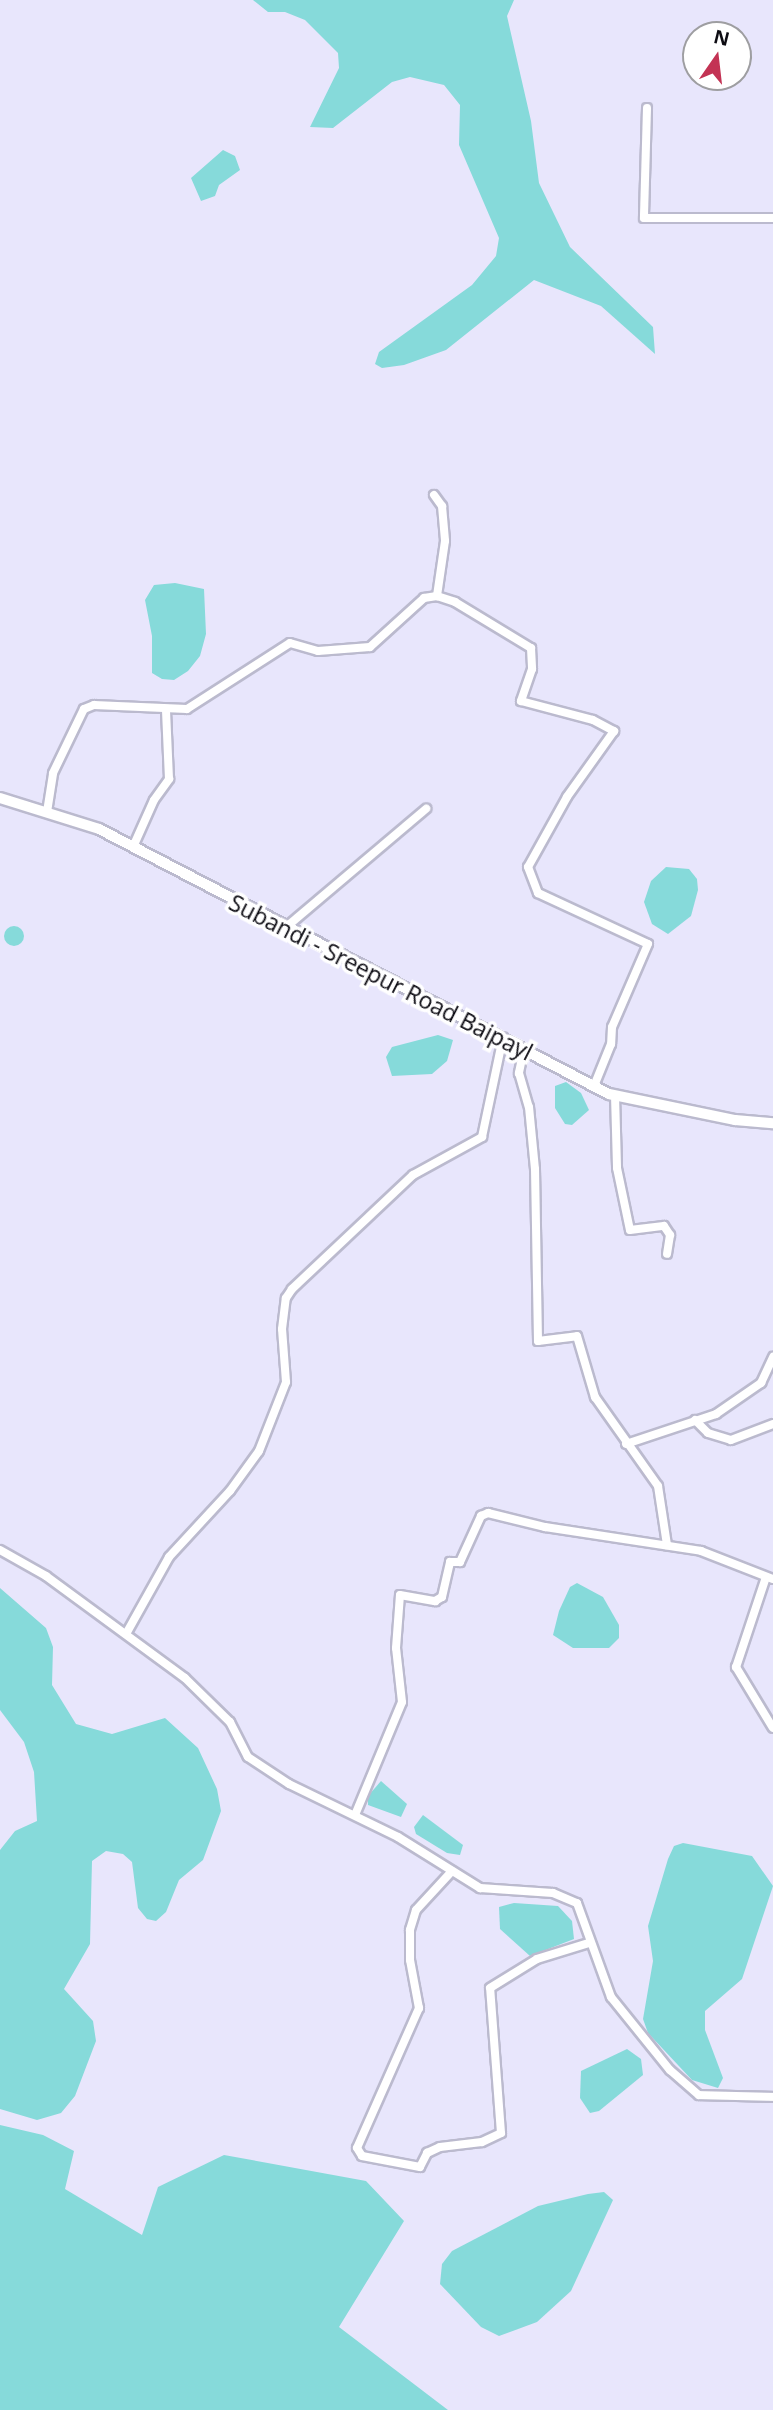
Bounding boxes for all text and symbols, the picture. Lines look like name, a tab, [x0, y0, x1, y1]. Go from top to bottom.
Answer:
north arrow	[682, 21, 752, 91]
text: N	[711, 23, 732, 52]
street label: Subandi - Sreepur Road Baipayl	[225, 888, 537, 1066]

